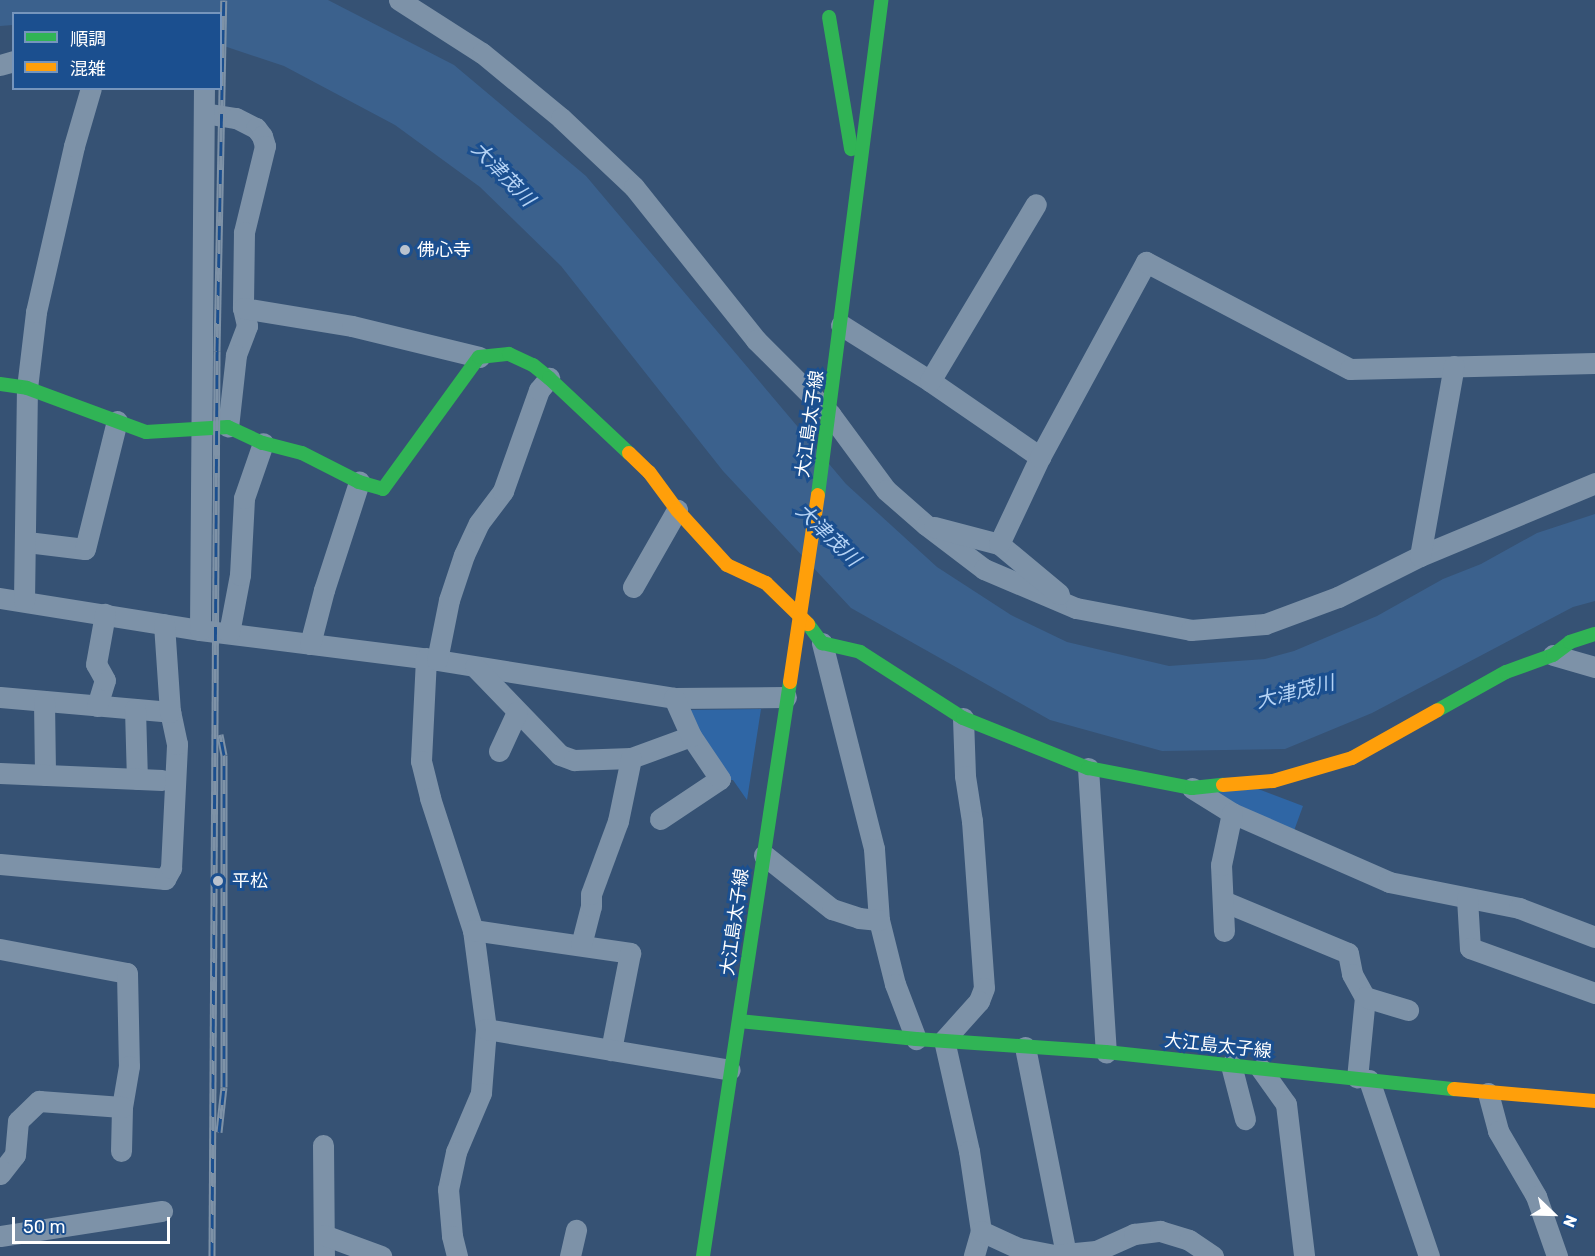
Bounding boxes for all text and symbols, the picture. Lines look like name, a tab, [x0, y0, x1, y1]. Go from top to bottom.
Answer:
legend	[12, 12, 222, 90]
text: 順調	[70, 28, 106, 50]
text: 混雑	[70, 58, 106, 80]
water label: 大津茂川	[467, 137, 539, 211]
place label: 佛心寺	[417, 239, 471, 261]
marker: 佛心寺	[398, 243, 412, 257]
street label: 大江島太子線	[792, 369, 828, 479]
water label: 大津茂川	[791, 499, 865, 571]
water label: 大津茂川	[1253, 671, 1337, 713]
street label: 大江島太子線	[717, 867, 753, 977]
place label: 平松	[232, 870, 268, 892]
marker: 平松	[209, 872, 227, 890]
street label: 大江島太子線	[1163, 1030, 1273, 1062]
north arrow	[1523, 1184, 1583, 1244]
scale bar	[15, 1205, 172, 1243]
text: N	[1559, 1212, 1581, 1230]
text: 50 m	[23, 1216, 66, 1238]

